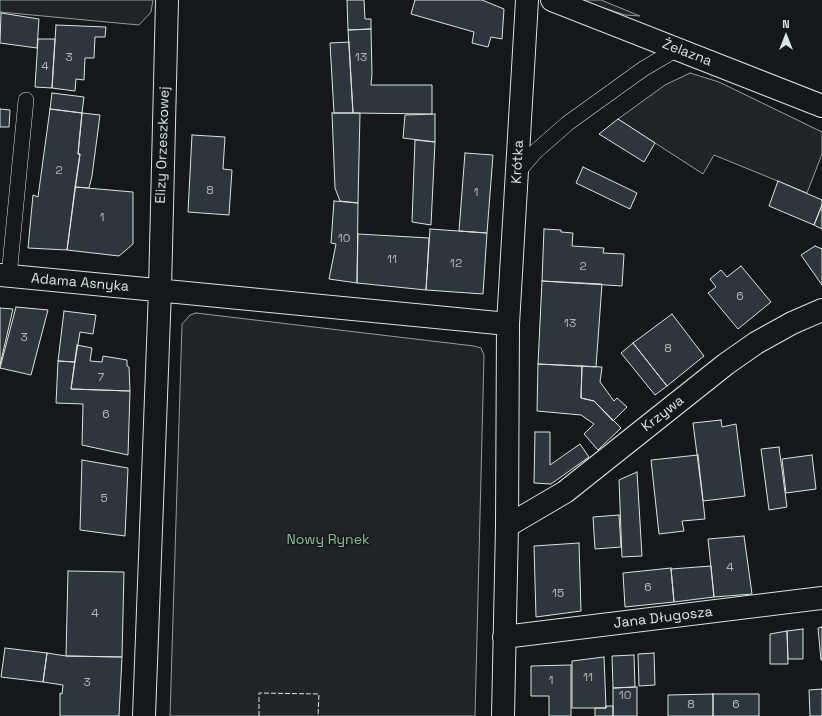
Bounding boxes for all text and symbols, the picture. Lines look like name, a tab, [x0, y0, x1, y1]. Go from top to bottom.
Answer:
north arrow	[766, 16, 806, 56]
text: N	[782, 17, 790, 31]
street label: Żelazna	[660, 36, 714, 70]
house number: 3	[65, 51, 73, 65]
house number: 13	[355, 51, 367, 65]
house number: 4	[41, 60, 49, 74]
street label: Elizy Orzeszkowej	[153, 86, 173, 204]
street label: Krótka	[508, 140, 528, 184]
house number: 2	[55, 164, 63, 178]
house number: 8	[206, 184, 214, 198]
house number: 1	[473, 186, 479, 200]
house number: 1	[99, 211, 105, 225]
house number: 10	[338, 232, 350, 246]
house number: 11	[387, 253, 397, 267]
house number: 12	[450, 257, 462, 271]
house number: 2	[579, 260, 587, 274]
street label: Adama Asnyka	[30, 270, 130, 296]
house number: 6	[736, 290, 744, 304]
house number: 13	[564, 317, 576, 331]
house number: 3	[20, 331, 28, 345]
house number: 8	[664, 342, 672, 356]
house number: 7	[98, 371, 104, 385]
street label: Krzywa	[639, 392, 687, 436]
house number: 6	[102, 408, 110, 422]
house number: 5	[100, 492, 108, 506]
park label: Nowy Rynek	[287, 532, 369, 548]
house number: 4	[726, 561, 734, 575]
house number: 6	[644, 581, 652, 595]
house number: 15	[552, 587, 564, 601]
street label: Jana Długosza	[613, 604, 713, 632]
house number: 4	[91, 607, 99, 621]
house number: 11	[583, 671, 593, 685]
house number: 1	[548, 674, 554, 688]
house number: 3	[83, 676, 91, 690]
house number: 10	[619, 689, 631, 703]
house number: 8	[687, 698, 695, 712]
house number: 6	[732, 698, 740, 712]

